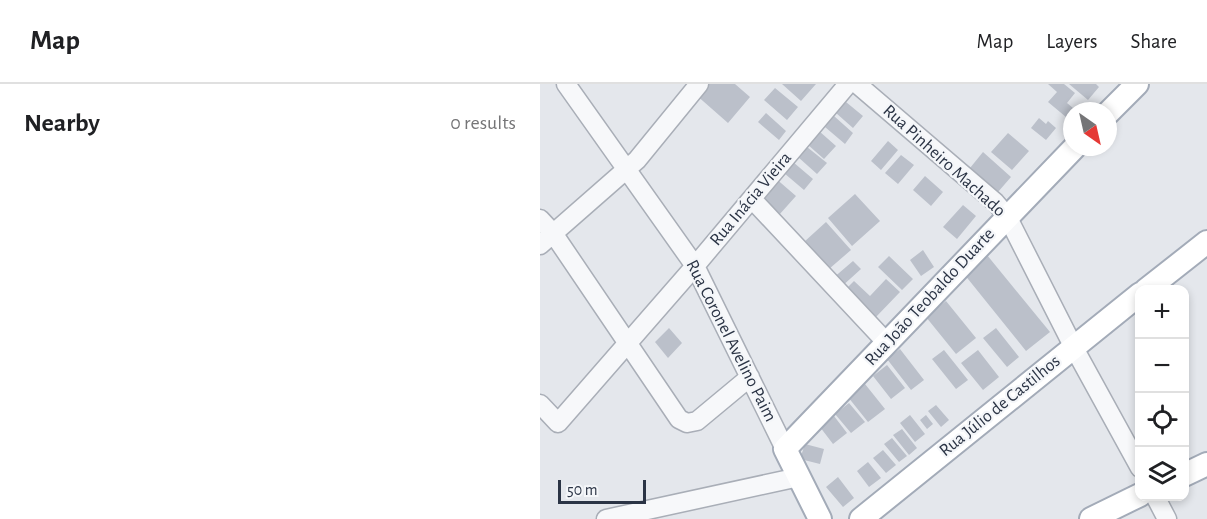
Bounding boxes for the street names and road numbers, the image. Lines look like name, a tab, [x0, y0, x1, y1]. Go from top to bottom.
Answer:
street label: Rua Pinheiro Machado	[879, 102, 1009, 221]
street label: Rua Inácia Vieira	[707, 149, 795, 249]
street label: Rua João Teobaldo Duarte	[862, 225, 998, 369]
street label: Rua Coronel Avelino Paim	[682, 257, 780, 425]
street label: Rua Júlio de Castilhos	[936, 352, 1064, 460]

